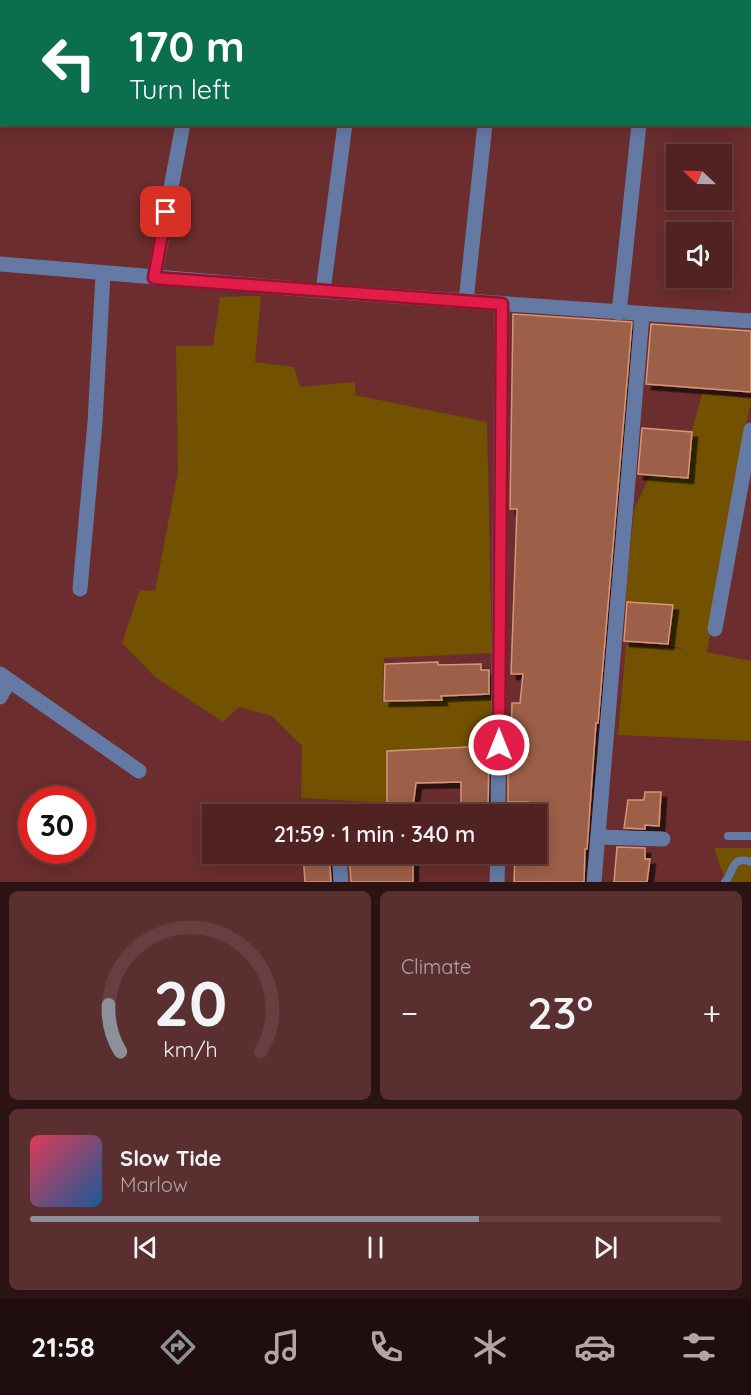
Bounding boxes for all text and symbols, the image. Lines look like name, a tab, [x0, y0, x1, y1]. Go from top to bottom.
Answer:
text: 170 m	[129, 20, 245, 73]
icon: left	[30, 24, 108, 102]
text: Turn left	[129, 72, 231, 106]
north arrow	[666, 144, 732, 210]
map controls	[666, 144, 732, 288]
pin	[140, 186, 191, 237]
icon: arrive	[149, 195, 182, 228]
button: sound	[666, 222, 732, 288]
position arrow	[467, 713, 531, 777]
speed limit sign: 30	[18, 786, 96, 864]
text: 21:59 · 1 min · 340 m	[274, 820, 475, 848]
text: Climate	[401, 954, 471, 979]
text: 20	[153, 964, 227, 1042]
text: 23°	[527, 984, 593, 1040]
text: −	[401, 992, 418, 1033]
text: +	[702, 992, 721, 1033]
text: km/h	[163, 1037, 217, 1063]
text: Slow Tide	[120, 1144, 221, 1172]
text: Marlow	[120, 1172, 188, 1197]
icon: previous	[129, 1231, 162, 1264]
icon: pause	[359, 1231, 392, 1264]
icon: next	[589, 1231, 622, 1264]
icon: directions	[157, 1326, 199, 1368]
icon: music	[261, 1326, 303, 1368]
icon: phone	[365, 1326, 407, 1368]
icon: climate	[469, 1326, 511, 1368]
icon: car	[574, 1326, 616, 1368]
icon: filters	[678, 1326, 720, 1368]
text: 21:58	[31, 1330, 95, 1364]

